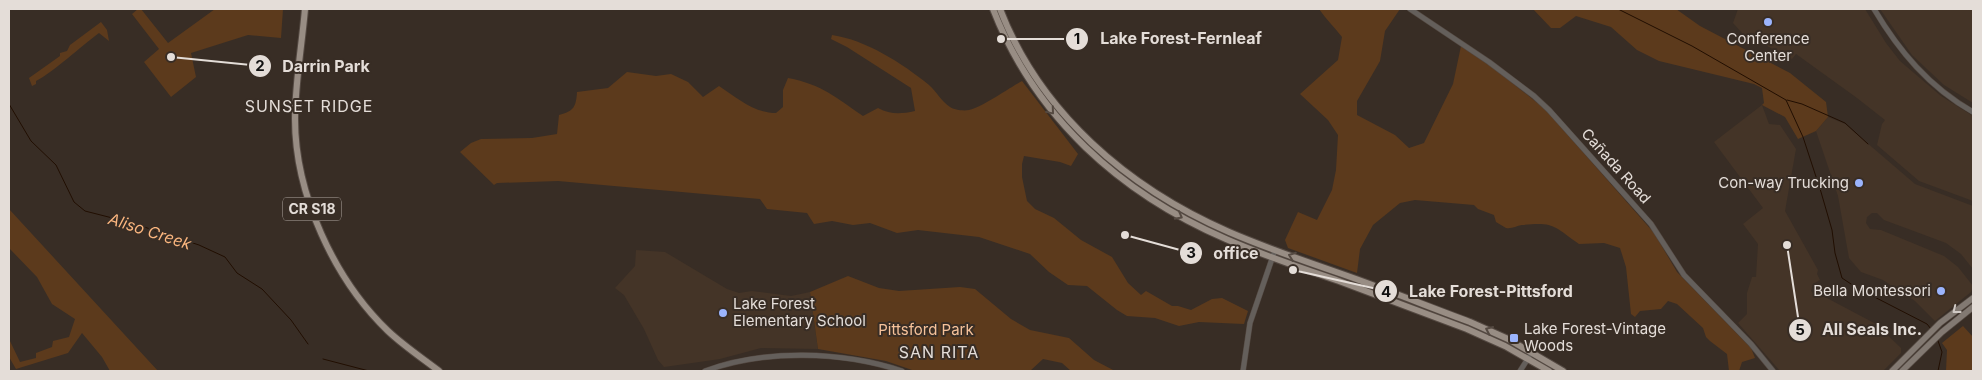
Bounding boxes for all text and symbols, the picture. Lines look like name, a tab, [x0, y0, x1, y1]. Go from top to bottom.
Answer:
marker: Conference Center	[1762, 16, 1774, 28]
callout: Lake Forest-Fernleaf	[1065, 23, 1271, 54]
text: Lake Forest-Fernleaf	[1100, 28, 1263, 48]
text: 1	[1074, 29, 1080, 48]
place label: Conference Center	[1727, 29, 1810, 65]
callout: Darrin Park	[247, 51, 380, 82]
text: 2	[255, 56, 265, 75]
text: Darrin Park	[282, 56, 371, 76]
district label: SUNSET RIDGE	[245, 96, 373, 116]
one-way arrow	[1046, 106, 1055, 115]
street label: Cañada Road	[1578, 124, 1655, 207]
place label: Con-way Trucking	[1718, 173, 1849, 192]
marker: Con-way Trucking	[1853, 177, 1865, 189]
road number: CR S18	[283, 198, 341, 220]
water label: Aliso Creek	[105, 208, 194, 254]
one-way arrow	[1174, 210, 1183, 220]
callout: office	[1179, 237, 1269, 268]
text: 3	[1186, 243, 1196, 262]
text: office	[1213, 243, 1259, 263]
one-way arrow	[1289, 252, 1297, 262]
callout: Lake Forest-Pittsford	[1374, 276, 1582, 307]
text: Lake Forest-Pittsford	[1409, 281, 1573, 301]
place label: Bella Montessori	[1813, 281, 1931, 300]
text: 4	[1381, 282, 1391, 301]
marker: Bella Montessori	[1935, 285, 1947, 297]
place label: Lake Forest Elementary School	[733, 294, 866, 330]
one-way arrow	[1952, 304, 1962, 313]
marker: Lake Forest Elementary School	[717, 307, 729, 319]
callout: All Seals Inc.	[1787, 314, 1932, 345]
place label: Lake Forest-Vintage Woods	[1524, 319, 1666, 355]
text: All Seals Inc.	[1822, 319, 1922, 339]
park label: Pittsford Park	[878, 320, 974, 339]
text: 5	[1795, 320, 1805, 339]
one-way arrow	[1485, 326, 1494, 337]
marker: Lake Forest-Vintage Woods	[1508, 332, 1520, 344]
district label: SAN RITA	[899, 342, 979, 362]

